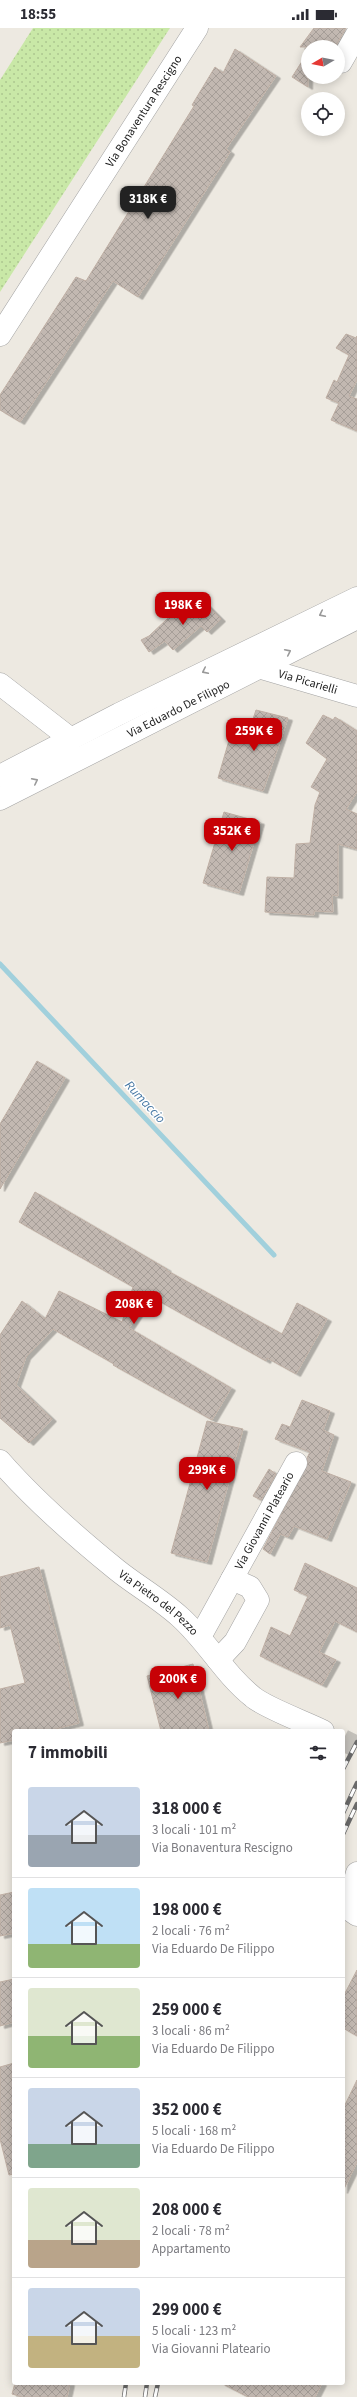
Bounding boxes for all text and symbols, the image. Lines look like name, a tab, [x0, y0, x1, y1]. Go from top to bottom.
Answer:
text: 18:55	[20, 4, 56, 25]
north arrow	[301, 40, 345, 84]
map controls	[301, 40, 345, 136]
street label: Via Bonaventura Rescigno	[101, 52, 186, 170]
button: locate	[301, 92, 345, 136]
pin: 318K €	[115, 186, 181, 220]
text: 318K €	[129, 190, 167, 208]
pin: 198K €	[150, 592, 216, 626]
text: 198K €	[164, 596, 202, 614]
one-way arrow	[319, 610, 326, 617]
one-way arrow	[284, 649, 291, 657]
street label: Via Picarielli	[276, 665, 340, 698]
one-way arrow	[202, 667, 209, 674]
street label: Via Eduardo De Filippo	[124, 675, 233, 742]
pin: 259K €	[221, 718, 287, 752]
text: 259K €	[235, 722, 273, 740]
one-way arrow	[30, 778, 38, 785]
pin: 352K €	[199, 818, 265, 852]
text: 352K €	[213, 822, 251, 840]
water label: Rumaccio	[121, 1077, 170, 1127]
pin: 208K €	[101, 1291, 167, 1325]
text: 208K €	[115, 1295, 153, 1313]
pin: 299K €	[174, 1457, 240, 1491]
text: 299K €	[188, 1461, 226, 1479]
street label: Via Giovanni Plateario	[230, 1468, 298, 1573]
street label: Via Pietro del Pezzo	[115, 1566, 202, 1639]
pin: 200K €	[145, 1666, 211, 1700]
text: 200K €	[159, 1670, 197, 1688]
text: 7 immobili	[28, 1741, 108, 1765]
icon: filters	[307, 1742, 329, 1764]
text: 318 000 €	[152, 1797, 222, 1821]
icon: home	[60, 1803, 108, 1851]
text: 3 locali · 101 m²	[152, 1821, 236, 1839]
text: Via Bonaventura Rescigno	[152, 1839, 293, 1857]
text: 198 000 €	[152, 1898, 222, 1922]
icon: home	[60, 1904, 108, 1952]
text: 2 locali · 76 m²	[152, 1922, 230, 1940]
text: Via Eduardo De Filippo	[152, 1940, 275, 1958]
text: 259 000 €	[152, 1998, 222, 2022]
icon: home	[60, 2004, 108, 2052]
text: 3 locali · 86 m²	[152, 2022, 230, 2040]
text: Via Eduardo De Filippo	[152, 2040, 275, 2058]
text: 352 000 €	[152, 2098, 222, 2122]
icon: home	[60, 2104, 108, 2152]
text: 5 locali · 168 m²	[152, 2122, 236, 2140]
text: Via Eduardo De Filippo	[152, 2140, 275, 2158]
text: 208 000 €	[152, 2198, 222, 2222]
icon: home	[60, 2204, 108, 2252]
text: 2 locali · 78 m²	[152, 2222, 230, 2240]
text: Appartamento	[152, 2240, 231, 2258]
text: 299 000 €	[152, 2298, 222, 2322]
icon: home	[60, 2304, 108, 2352]
text: 5 locali · 123 m²	[152, 2322, 236, 2340]
text: Via Giovanni Plateario	[152, 2340, 270, 2358]

